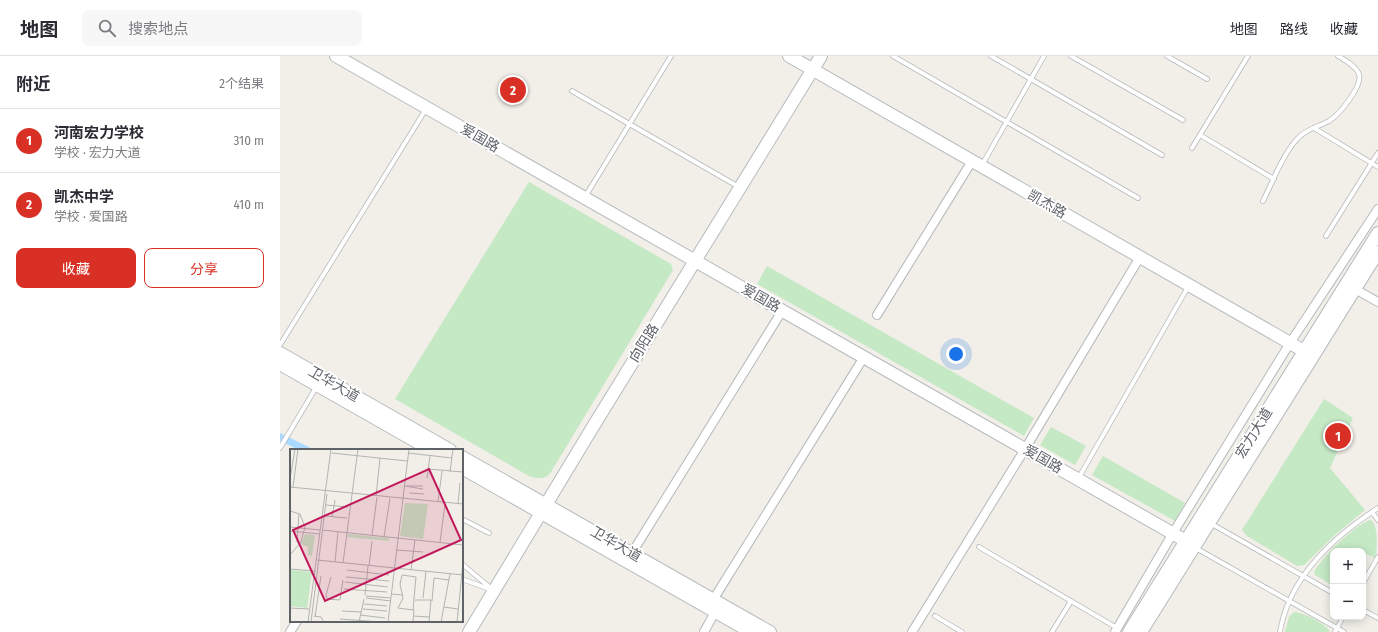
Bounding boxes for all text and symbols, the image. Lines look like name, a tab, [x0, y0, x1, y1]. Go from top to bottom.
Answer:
search box	[82, 10, 362, 46]
icon: search	[96, 17, 118, 39]
text: 地图	[20, 18, 58, 41]
text: 搜索地点	[128, 20, 188, 38]
text: 地图	[1230, 21, 1258, 38]
text: 路线	[1280, 21, 1308, 38]
text: 收藏	[1330, 21, 1358, 38]
text: 附近	[16, 74, 50, 95]
pin: 2	[500, 75, 526, 105]
text: 2个结果	[219, 76, 264, 91]
street label: 爱国路	[458, 120, 502, 156]
text: 河南宏力学校	[54, 124, 144, 142]
text: 1	[26, 133, 32, 148]
text: 310 m	[234, 133, 264, 148]
text: 学校 · 宏力大道	[54, 145, 141, 160]
street label: 凯杰路	[1025, 186, 1069, 222]
text: 凯杰中学	[54, 188, 114, 206]
text: 2	[26, 197, 32, 212]
text: 410 m	[234, 197, 264, 212]
text: 学校 · 爱国路	[54, 209, 128, 224]
button: 收藏	[16, 248, 136, 288]
button: 分享	[144, 248, 264, 288]
street label: 爱国路	[739, 280, 783, 316]
street label: 向阳路	[626, 321, 662, 365]
your location	[946, 344, 966, 364]
street label: 卫华大道	[306, 363, 362, 405]
street label: 宏力大道	[1232, 405, 1276, 461]
pin: 1	[1325, 421, 1351, 451]
street label: 爱国路	[1021, 441, 1065, 477]
inset map	[290, 449, 463, 622]
street label: 卫华大道	[588, 523, 644, 565]
map controls	[1330, 548, 1366, 620]
button: +	[1330, 548, 1366, 584]
button: −	[1330, 584, 1366, 620]

